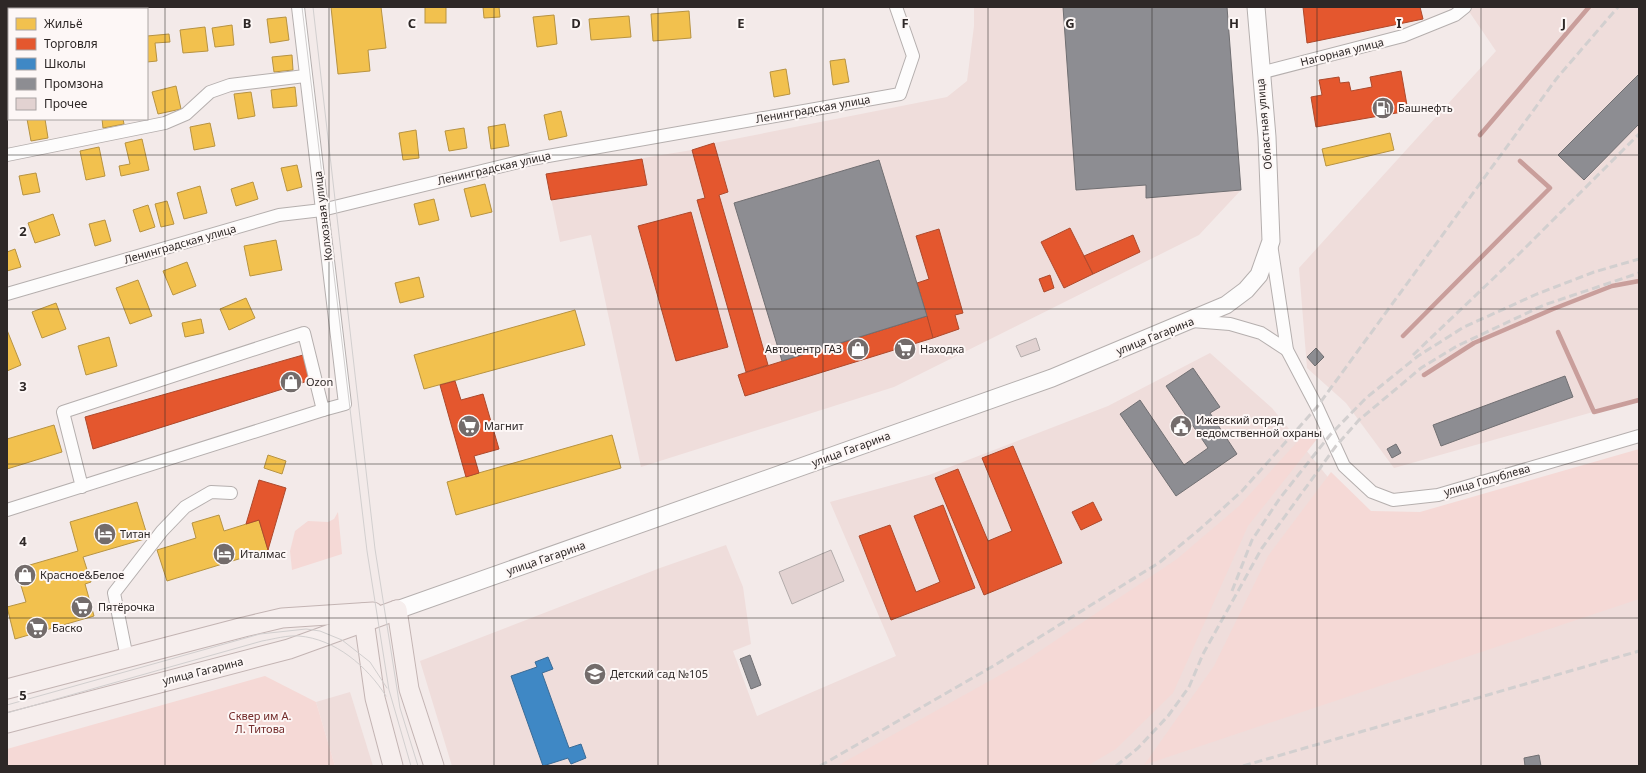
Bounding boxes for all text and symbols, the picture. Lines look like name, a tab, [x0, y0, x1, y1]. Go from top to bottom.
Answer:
legend	[8, 8, 148, 120]
text: B	[243, 14, 251, 32]
text: C	[408, 14, 416, 32]
text: D	[571, 14, 581, 32]
text: E	[737, 14, 745, 32]
text: F	[901, 14, 909, 32]
text: G	[1065, 14, 1075, 32]
text: H	[1229, 14, 1239, 32]
text: I	[1396, 14, 1402, 32]
text: J	[1561, 14, 1566, 32]
text: Жильё	[44, 15, 83, 32]
street label: Нагорная улица	[1299, 34, 1385, 69]
text: Торговля	[44, 35, 98, 52]
text: Школы	[44, 55, 86, 72]
text: Промзона	[44, 75, 103, 92]
street label: Областная улица	[1252, 78, 1275, 170]
street label: Ленинградская улица	[755, 91, 871, 126]
text: Прочее	[44, 95, 88, 112]
fuel station icon: Башнефть	[1370, 95, 1396, 121]
place label: Башнефть	[1398, 100, 1453, 115]
street label: Ленинградская улица	[436, 147, 552, 188]
street label: Колхозная улица	[310, 170, 335, 262]
street label: Ленинградская улица	[122, 220, 238, 267]
text: 2	[19, 222, 27, 240]
street label: улица Гагарина	[1114, 313, 1196, 358]
shop icon: Автоцентр ГАЗ	[845, 336, 871, 362]
supermarket icon: Находка	[892, 336, 918, 362]
place label: Автоцентр ГАЗ	[765, 341, 842, 356]
place label: Находка	[920, 341, 964, 356]
shop icon: Ozon	[278, 369, 304, 395]
place label: Ozon	[306, 374, 333, 389]
text: 3	[19, 377, 27, 395]
place label: Ижевский отряд ведомственной охраны	[1196, 412, 1322, 440]
supermarket icon: Магнит	[456, 413, 482, 439]
public building icon: Ижевский отряд ведомственной охраны	[1168, 413, 1194, 439]
place label: Магнит	[484, 418, 524, 433]
street label: улица Гагарина	[809, 427, 892, 470]
street label: улица Голублева	[1442, 460, 1532, 499]
hotel icon: Титан	[92, 521, 118, 547]
place label: Титан	[120, 526, 151, 541]
text: 4	[19, 532, 27, 550]
street label: улица Гагарина	[504, 537, 587, 578]
hotel icon: Италмас	[211, 541, 237, 567]
place label: Италмас	[240, 546, 286, 561]
shop icon: Красное&Белое	[12, 562, 38, 588]
place label: Красное&Белое	[40, 567, 124, 582]
supermarket icon: Пятёрочка	[69, 594, 95, 620]
place label: Пятёрочка	[98, 599, 155, 614]
supermarket icon: Баско	[24, 615, 50, 641]
place label: Баско	[52, 620, 82, 635]
street label: улица Гагарина	[161, 653, 245, 688]
school or university icon: Детский сад №105	[582, 661, 608, 687]
place label: Детский сад №105	[610, 666, 708, 681]
text: 5	[19, 686, 27, 704]
park label: Сквер им А. Л. Титова	[229, 708, 291, 736]

